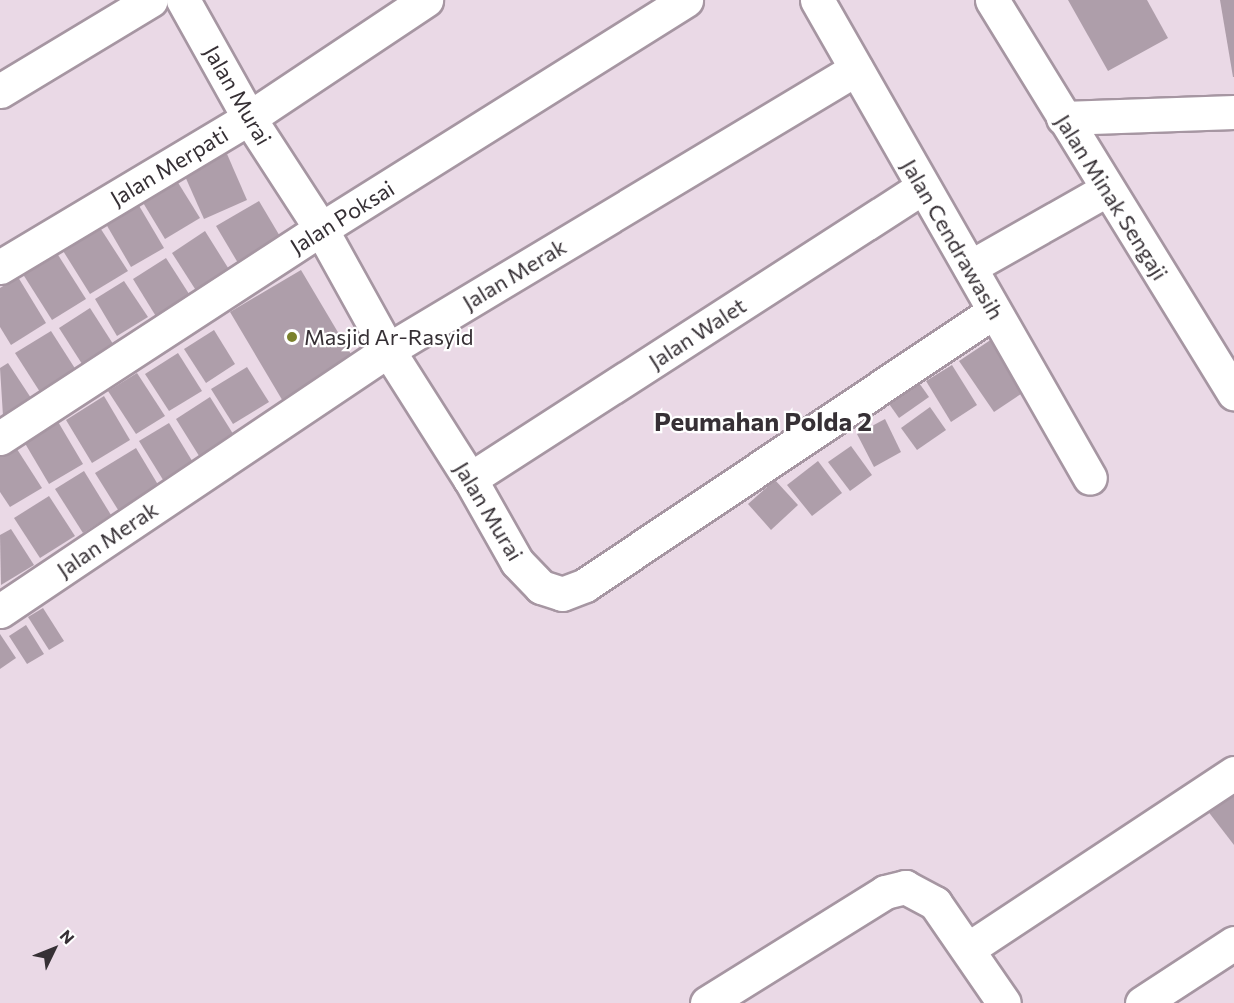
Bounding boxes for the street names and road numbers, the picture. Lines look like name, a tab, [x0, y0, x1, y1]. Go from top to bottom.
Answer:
street label: Jalan Murai	[199, 40, 277, 150]
street label: Jalan Minak Sengaji	[1050, 109, 1174, 285]
street label: Jalan Merpati	[105, 121, 233, 211]
street label: Jalan Cendrawasih	[896, 154, 1010, 324]
street label: Jalan Poksai	[285, 175, 399, 259]
street label: Jalan Merak	[457, 233, 571, 315]
street label: Jalan Walet	[643, 292, 751, 374]
street label: Jalan Murai	[449, 457, 529, 565]
street label: Jalan Merak	[51, 496, 163, 582]

